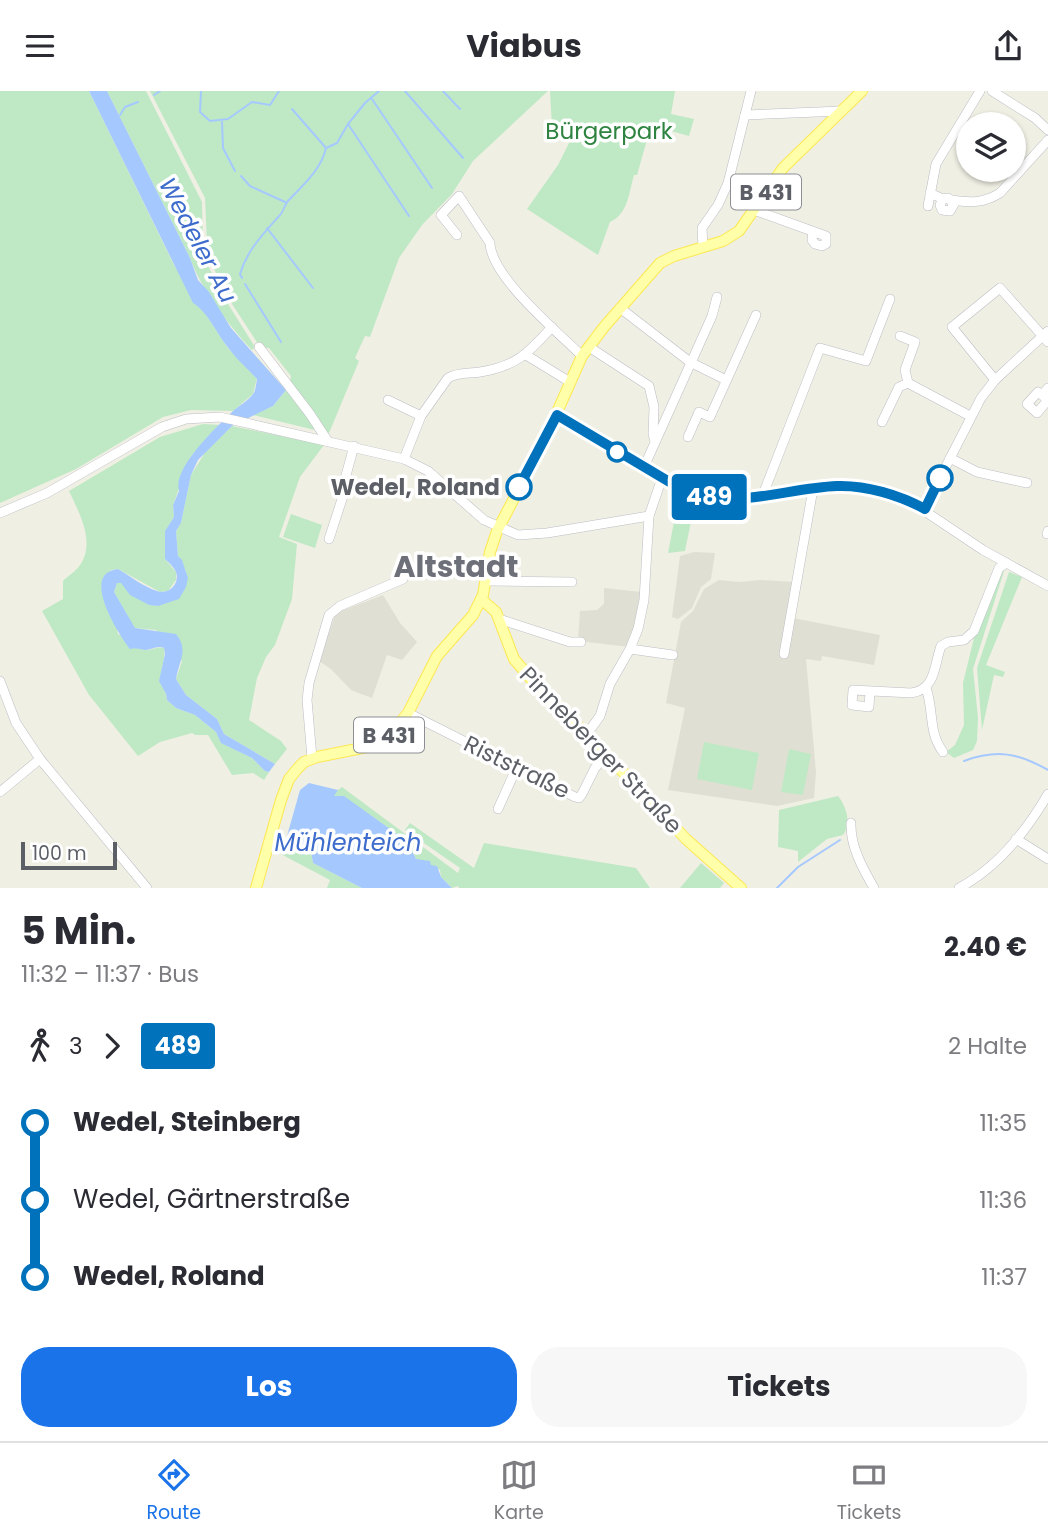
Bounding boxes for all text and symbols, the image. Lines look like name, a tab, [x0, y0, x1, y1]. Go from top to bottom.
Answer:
text: Viabus	[466, 23, 582, 68]
icon: menu	[21, 27, 59, 65]
icon: share	[989, 27, 1027, 65]
map controls	[956, 112, 1026, 182]
button: layers	[956, 112, 1026, 182]
park label: Bürgerpark	[545, 115, 673, 147]
water label: Wedeler Au	[151, 171, 245, 309]
road number: B 431	[731, 175, 801, 210]
unlabelled marker	[607, 442, 627, 462]
unlabelled marker	[927, 465, 953, 491]
place label: Wedel, Roland	[330, 471, 500, 503]
marker: Wedel, Roland	[506, 474, 532, 500]
line badge: 489	[669, 474, 749, 520]
text: 489	[686, 480, 732, 513]
district label: Altstadt	[394, 545, 518, 588]
street label: Pinneberger Straße	[513, 659, 689, 841]
road number: B 431	[354, 717, 424, 753]
street label: Riststraße	[459, 728, 575, 806]
water label: Mühlenteich	[275, 826, 421, 859]
scale bar	[21, 839, 117, 871]
text: 100 m	[32, 840, 87, 867]
text: 5 Min.	[21, 904, 136, 957]
text: 2.40 €	[944, 929, 1027, 965]
text: 11:32 – 11:37 · Bus	[21, 958, 199, 990]
icon: walk	[21, 1027, 59, 1065]
icon: forward	[93, 1027, 131, 1065]
text: 489	[155, 1029, 201, 1062]
text: 3	[69, 1030, 83, 1062]
text: 2 Halte	[948, 1030, 1027, 1062]
text: Wedel, Steinberg	[73, 1104, 301, 1140]
text: 11:35	[979, 1107, 1027, 1139]
text: Wedel, Gärtnerstraße	[73, 1181, 350, 1217]
text: 11:36	[979, 1184, 1027, 1216]
text: Wedel, Roland	[73, 1258, 265, 1294]
text: 11:37	[981, 1261, 1027, 1293]
button: Los	[21, 1347, 517, 1427]
button: Tickets	[531, 1347, 1027, 1427]
tab: Route	[146, 1456, 201, 1527]
tab: Karte	[494, 1456, 544, 1527]
tab: Tickets	[837, 1456, 902, 1527]

